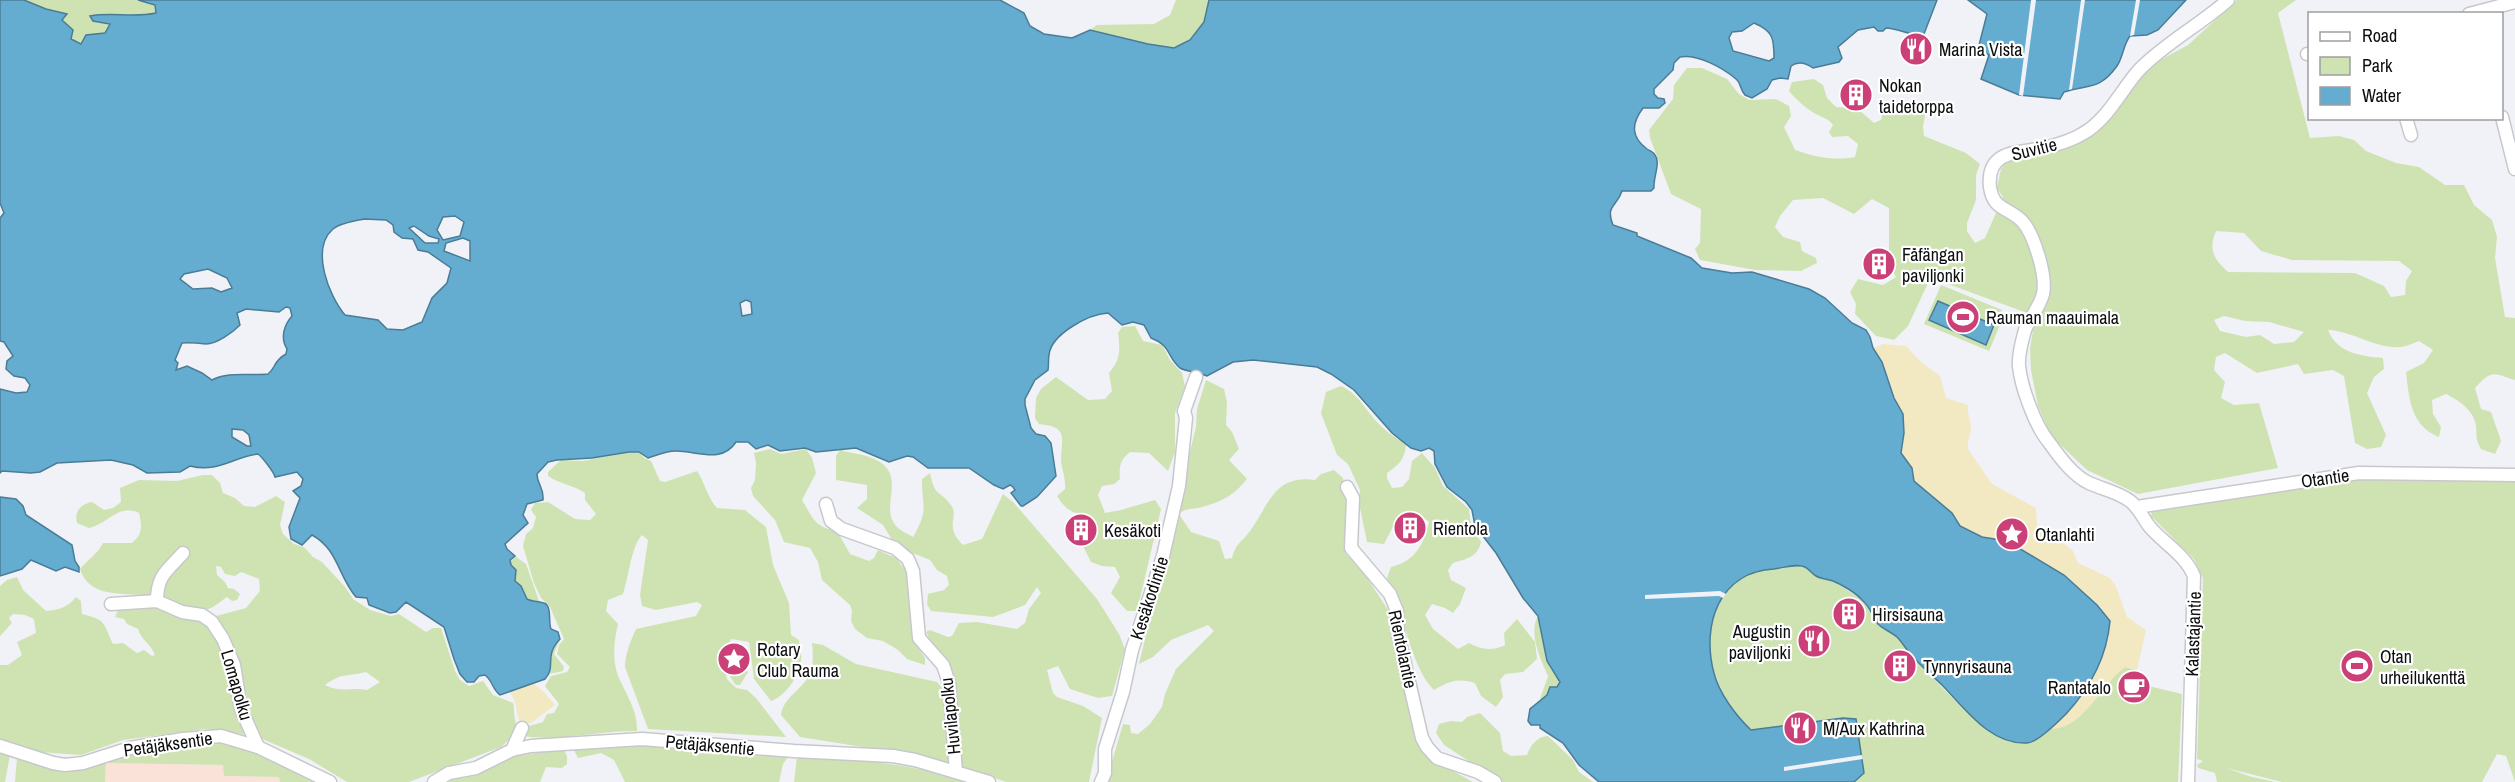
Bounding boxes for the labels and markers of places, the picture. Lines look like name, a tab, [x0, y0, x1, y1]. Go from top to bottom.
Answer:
restaurant icon: Marina Vista	[1898, 31, 1934, 67]
place label: Marina Vista	[1939, 37, 2022, 62]
place label: Nokan taidetorppa	[1879, 73, 1954, 119]
building icon: Nokan taidetorppa	[1838, 77, 1874, 113]
place label: Fåfängan paviljonki	[1902, 242, 1964, 288]
building icon: Fåfängan paviljonki	[1861, 246, 1897, 282]
sports icon: Rauman maauimala	[1945, 299, 1981, 335]
place label: Rauman maauimala	[1986, 305, 2119, 330]
building icon: Rientola	[1392, 510, 1428, 546]
building icon: Kesäkoti	[1063, 512, 1099, 548]
place label: Rientola	[1433, 516, 1488, 541]
place icon: Otanlahti	[1994, 516, 2030, 552]
place label: Kesäkoti	[1104, 518, 1161, 543]
place label: Otanlahti	[2035, 522, 2095, 547]
building icon: Hirsisauna	[1831, 596, 1867, 632]
place label: Hirsisauna	[1872, 602, 1943, 627]
place label: Augustin paviljonki	[1729, 619, 1791, 665]
restaurant icon: Augustin paviljonki	[1796, 623, 1832, 659]
place label: Rotary Club Rauma	[757, 637, 839, 683]
place icon: Rotary Club Rauma	[716, 641, 752, 677]
place label: Otan urheilukenttä	[2380, 644, 2465, 690]
building icon: Tynnyrisauna	[1882, 648, 1918, 684]
sports icon: Otan urheilukenttä	[2339, 648, 2375, 684]
place label: Tynnyrisauna	[1923, 654, 2012, 679]
cafe icon: Rantatalo	[2116, 669, 2152, 705]
place label: Rantatalo	[2048, 675, 2111, 700]
restaurant icon: M/Aux Kathrina	[1782, 710, 1818, 746]
place label: M/Aux Kathrina	[1823, 716, 1925, 741]

